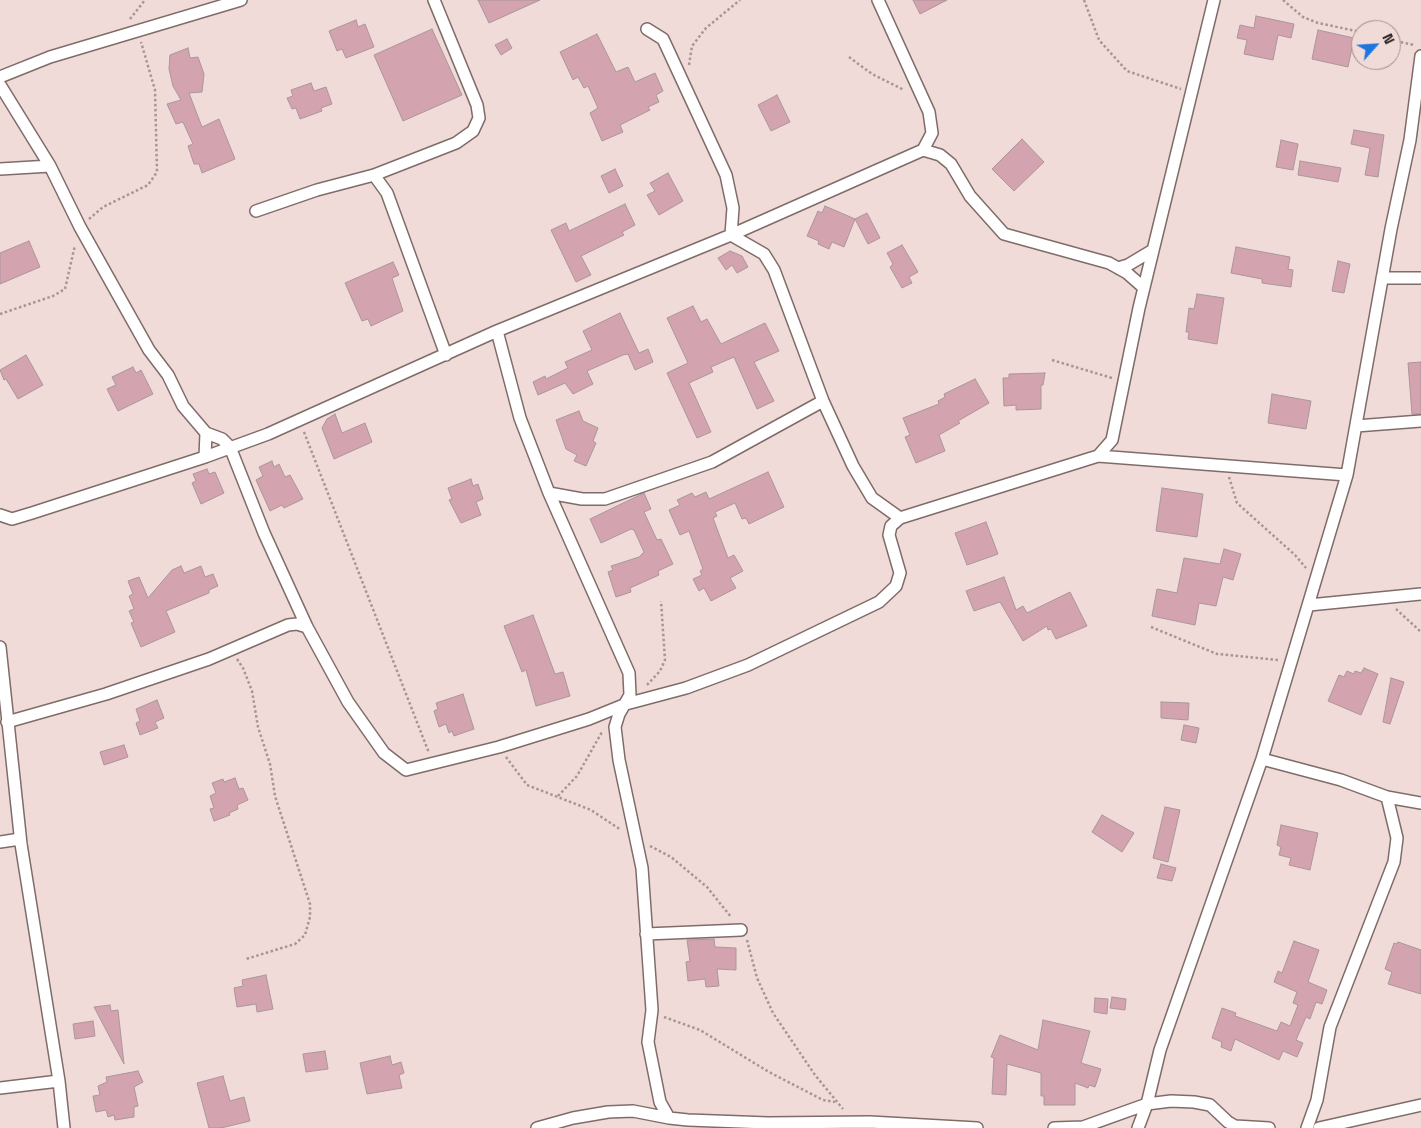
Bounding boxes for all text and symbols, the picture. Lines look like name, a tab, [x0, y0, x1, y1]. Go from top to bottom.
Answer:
north arrow	[1351, 20, 1401, 70]
text: N	[1378, 31, 1399, 47]

